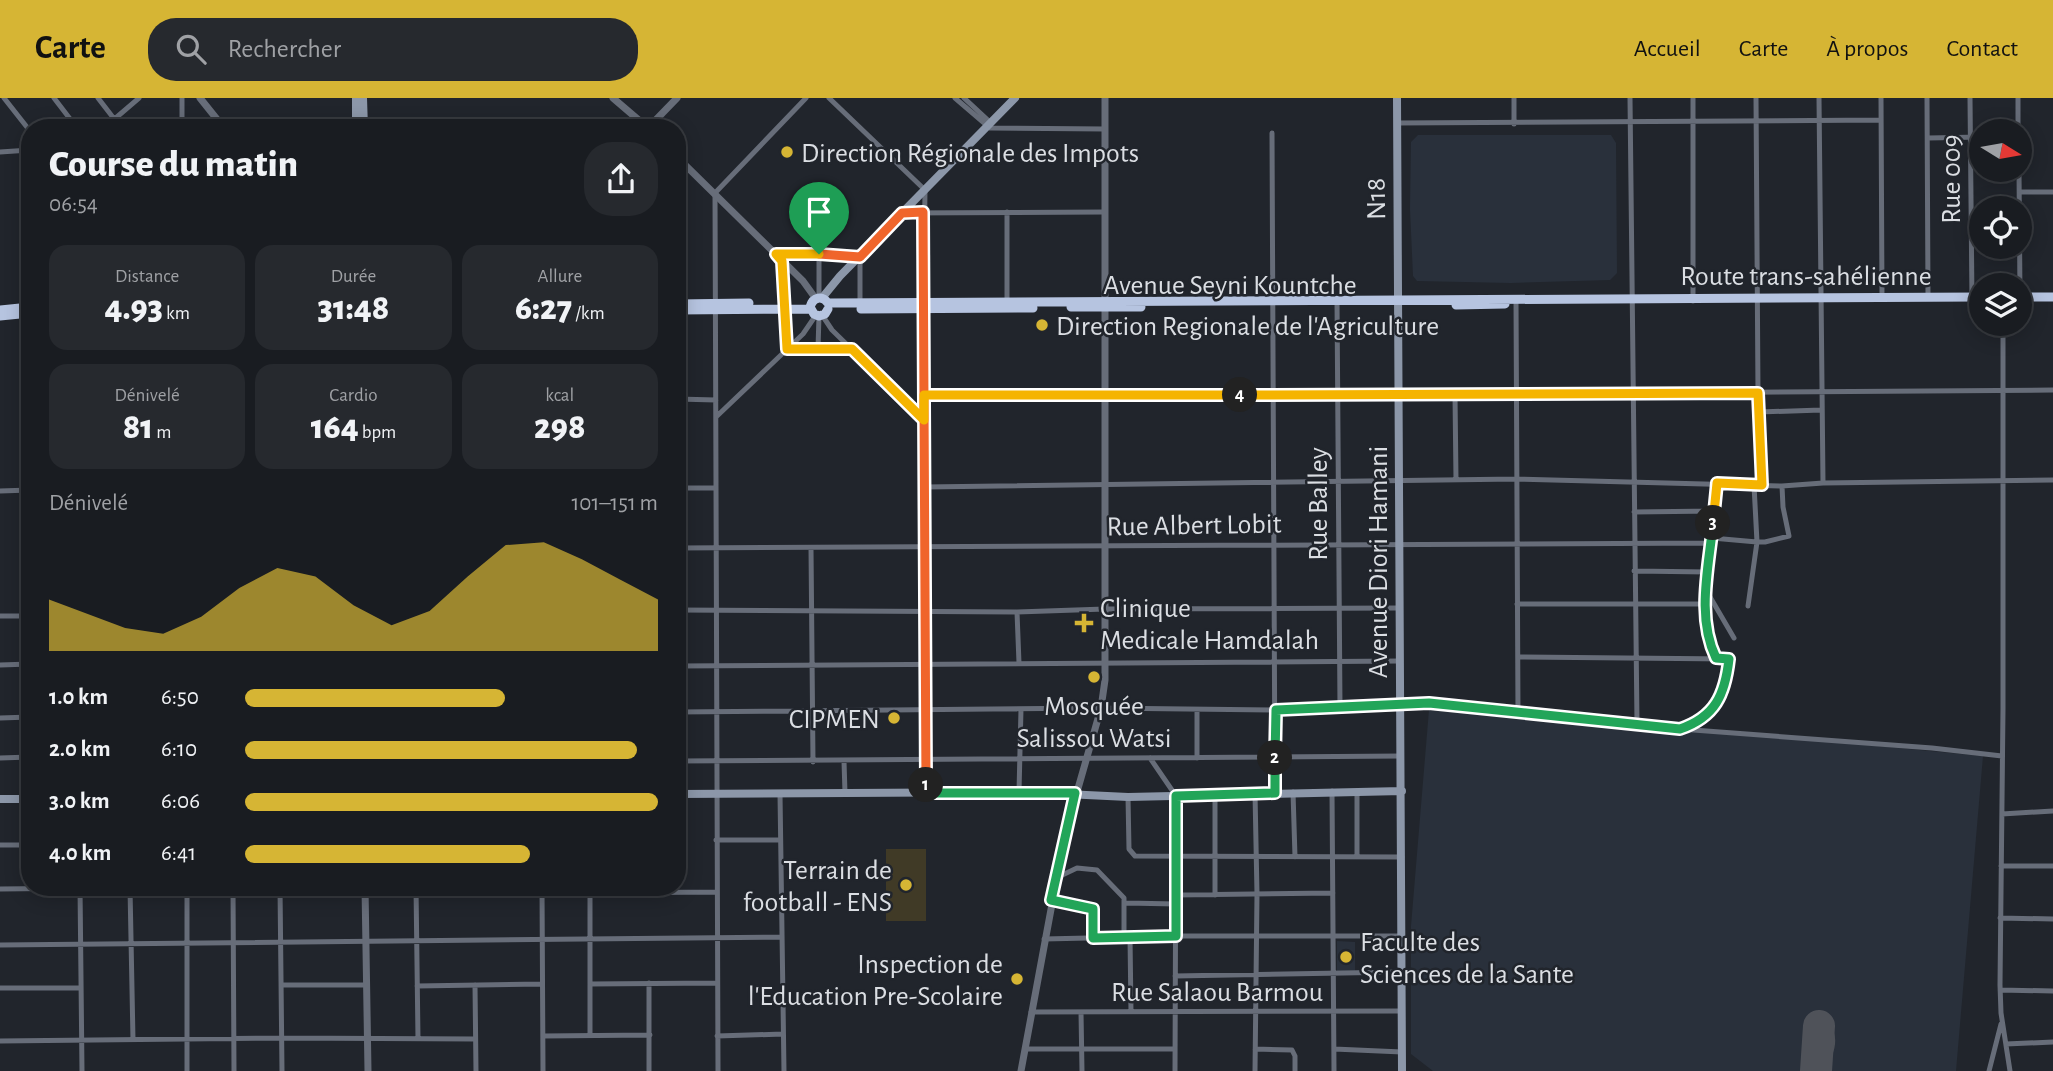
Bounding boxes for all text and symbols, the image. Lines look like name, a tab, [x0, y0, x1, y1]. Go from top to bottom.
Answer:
search box	[148, 18, 638, 81]
icon: search	[172, 30, 210, 68]
text: Carte	[35, 32, 106, 65]
text: Rechercher	[228, 36, 341, 62]
text: Accueil	[1634, 37, 1701, 61]
text: Carte	[1739, 37, 1788, 61]
text: À propos	[1826, 37, 1908, 61]
text: Contact	[1946, 37, 2018, 61]
north arrow	[1969, 119, 2032, 182]
map controls	[1969, 119, 2032, 336]
street label: Rue 009	[1938, 134, 1966, 224]
place label: Direction Régionale des Impots	[801, 140, 1139, 168]
button: share	[584, 142, 658, 216]
marker: Direction Régionale des Impots	[779, 144, 795, 160]
text: Course du matin	[49, 146, 298, 184]
street label: N18	[1363, 178, 1391, 220]
pin	[789, 182, 849, 254]
text: 06:54	[49, 193, 98, 216]
icon: arrive	[800, 193, 838, 231]
button: locate	[1969, 196, 2032, 259]
street label: Route trans-sahélienne	[1680, 263, 1932, 291]
text: Distance	[115, 267, 179, 286]
text: Durée	[331, 267, 376, 286]
text: Allure	[537, 267, 582, 286]
street label: Avenue Seyni Kountche	[1103, 272, 1357, 300]
button: layers	[1969, 273, 2032, 336]
text: 4.93	[104, 291, 163, 326]
text: 31:48	[318, 291, 389, 326]
text: 6:27	[515, 291, 572, 326]
text: km	[163, 304, 190, 323]
text: /km	[572, 304, 605, 323]
place label: Direction Regionale de l'Agriculture	[1056, 313, 1439, 341]
marker: Direction Regionale de l'Agriculture	[1034, 317, 1050, 333]
pin: 4	[1222, 378, 1258, 412]
text: 4	[1235, 385, 1244, 404]
text: Dénivelé	[114, 386, 180, 405]
text: Cardio	[329, 386, 378, 405]
text: kcal	[545, 386, 574, 405]
text: 81	[123, 410, 153, 445]
text: 164	[311, 410, 359, 445]
text: 298	[534, 410, 586, 445]
text: m	[153, 423, 172, 442]
text: bpm	[359, 423, 396, 442]
street label: Avenue Diori Hamani	[1365, 446, 1393, 678]
street label: Rue Balley	[1305, 447, 1333, 561]
text: Dénivelé	[49, 492, 128, 515]
text: 101–151 m	[571, 492, 658, 515]
pin: 3	[1696, 506, 1730, 540]
street label: Rue Albert Lobit	[1106, 510, 1282, 542]
text: 3	[1708, 513, 1717, 532]
place label: Clinique Medicale Hamdalah	[1100, 595, 1319, 655]
marker: Clinique Medicale Hamdalah	[1074, 613, 1094, 633]
marker: Mosquée Salissou Watsi	[1086, 669, 1102, 685]
text: 1.0 km	[49, 686, 108, 709]
text: 6:50	[161, 686, 199, 709]
place label: Mosquée Salissou Watsi	[1016, 693, 1172, 753]
place label: CIPMEN	[789, 706, 880, 734]
marker: CIPMEN	[886, 710, 902, 726]
text: 2.0 km	[49, 738, 111, 761]
text: 6:10	[161, 738, 197, 761]
pin: 2	[1258, 740, 1292, 776]
text: 2	[1270, 748, 1279, 767]
pin: 1	[908, 768, 944, 802]
text: 1	[922, 775, 929, 794]
text: 3.0 km	[49, 790, 110, 813]
text: 6:06	[161, 790, 200, 813]
text: 4.0 km	[49, 842, 111, 865]
text: 6:41	[161, 842, 196, 865]
place label: Terrain de football - ENS	[743, 857, 892, 917]
marker: Terrain de football - ENS	[898, 877, 914, 893]
place label: Faculte des Sciences de la Sante	[1360, 929, 1574, 989]
marker: Faculte des Sciences de la Sante	[1338, 949, 1354, 965]
place label: Inspection de l'Education Pre-Scolaire	[748, 951, 1003, 1011]
marker: Inspection de l'Education Pre-Scolaire	[1009, 971, 1025, 987]
street label: Rue Salaou Barmou	[1111, 979, 1323, 1007]

